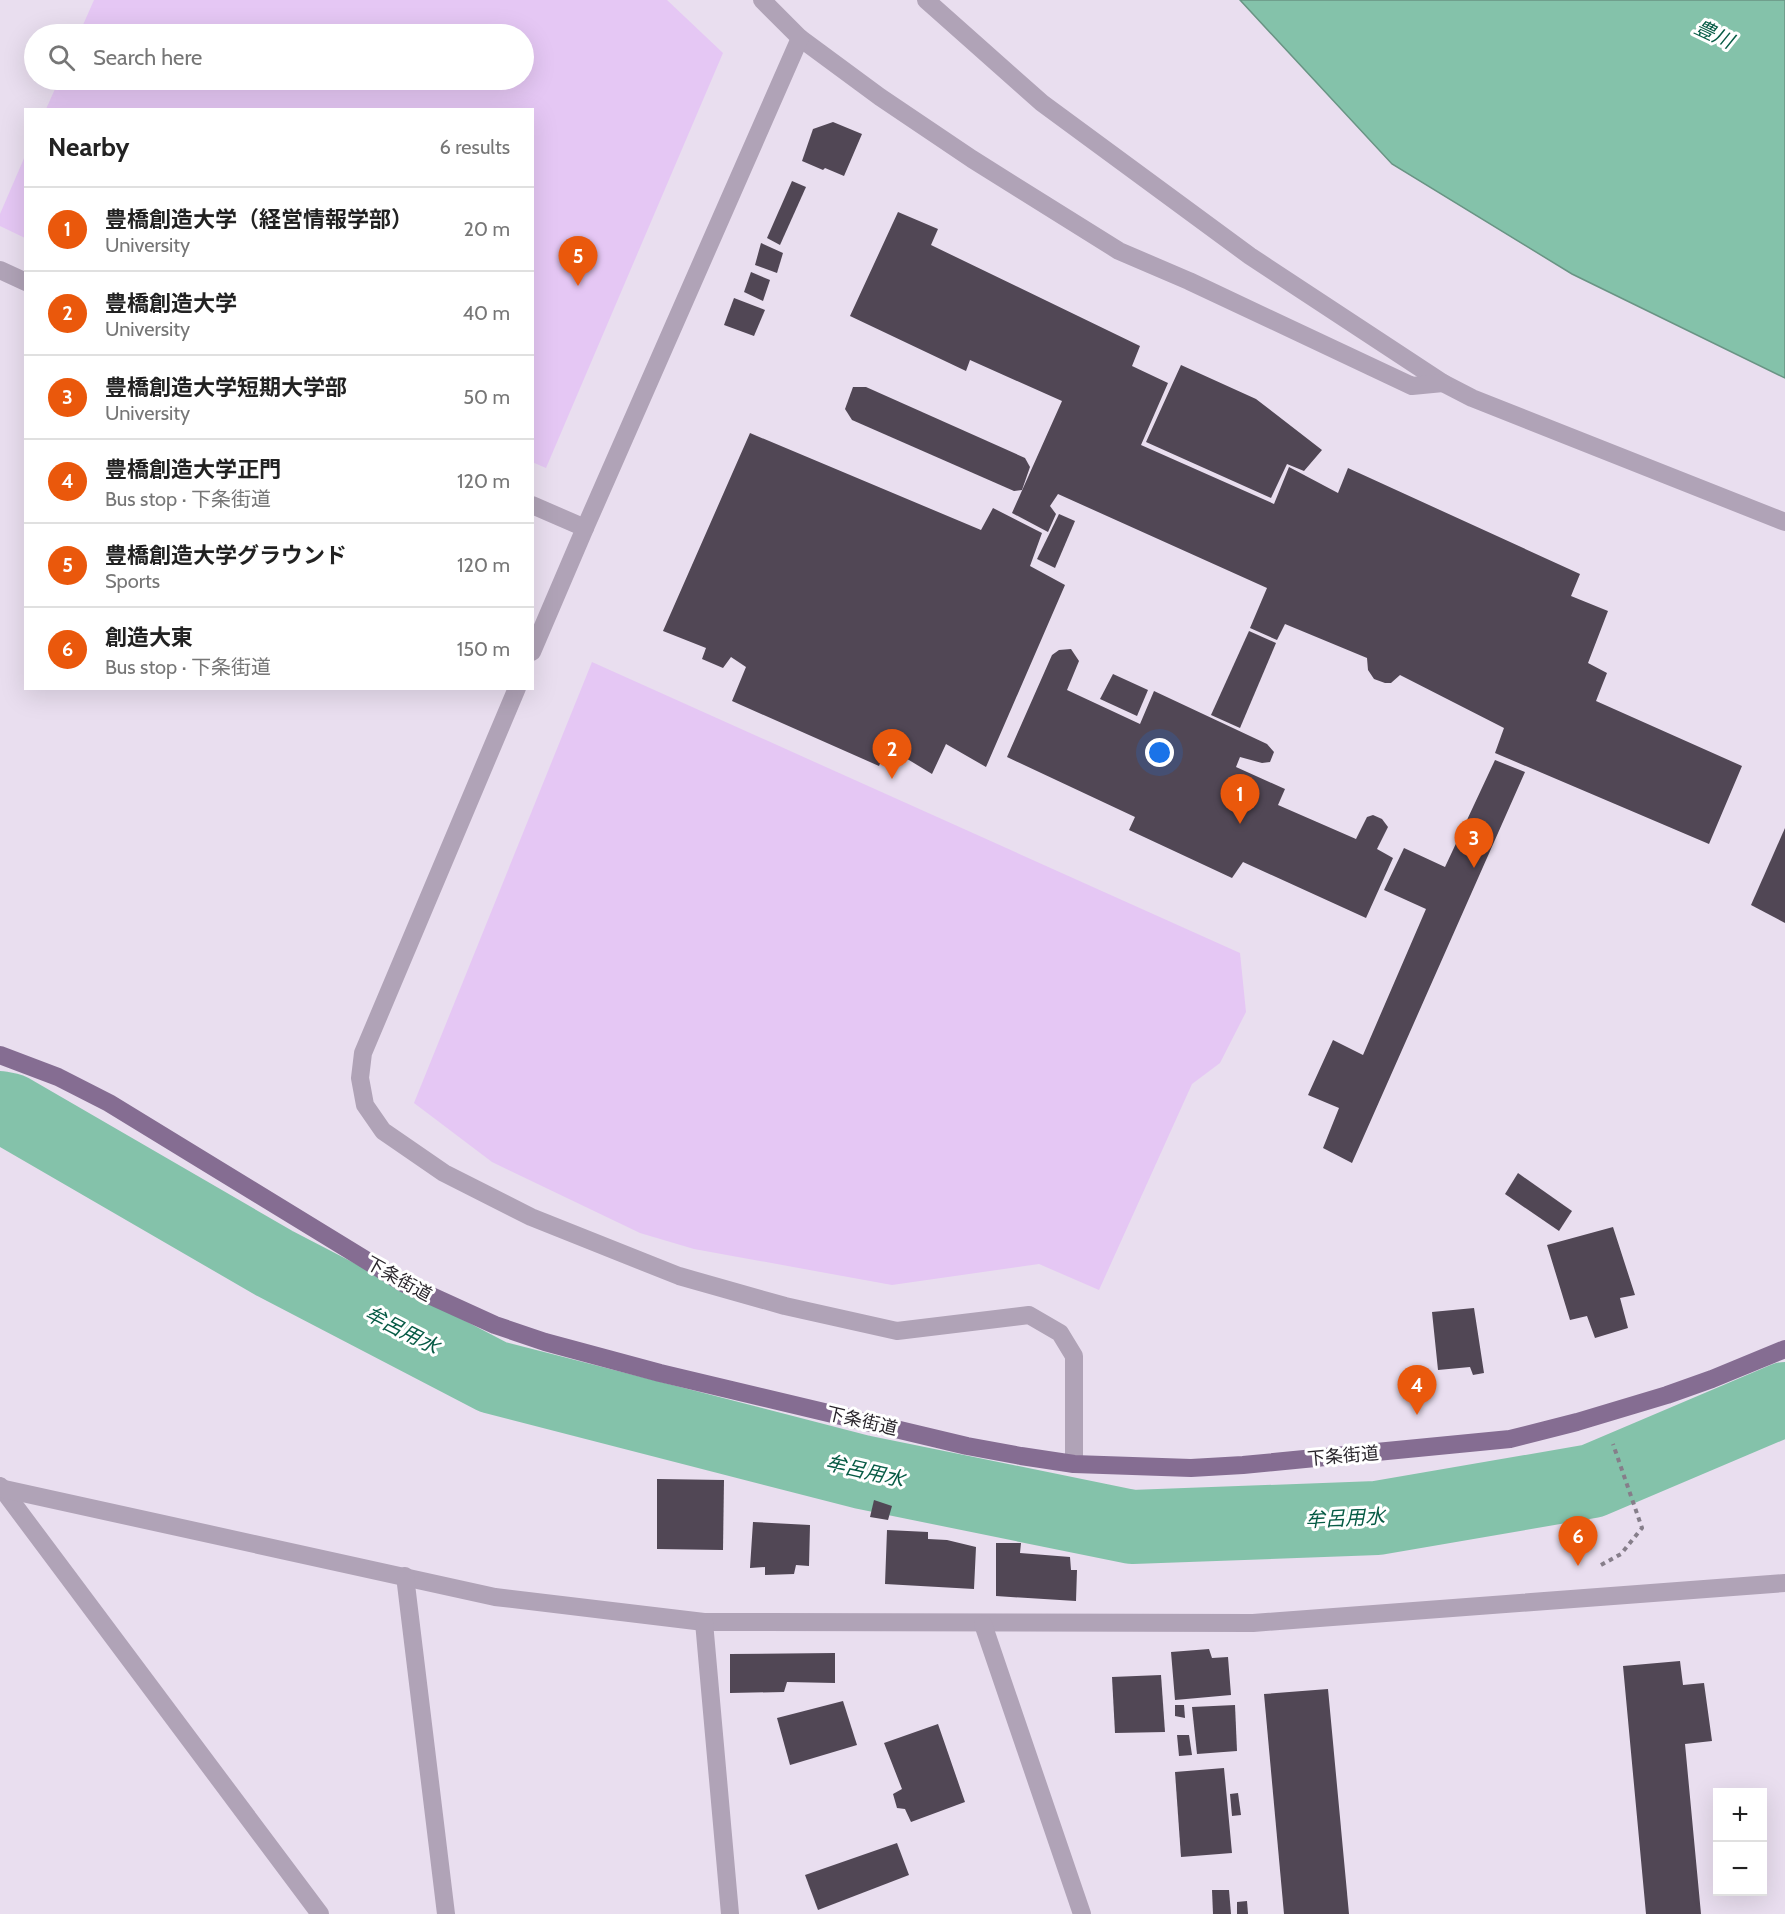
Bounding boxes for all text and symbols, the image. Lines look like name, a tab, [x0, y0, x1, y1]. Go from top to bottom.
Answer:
water label: 豊川	[1691, 15, 1739, 54]
search box	[24, 24, 534, 90]
icon: search	[45, 41, 78, 74]
text: Search here	[93, 44, 202, 71]
text: Nearby	[48, 131, 129, 163]
text: 6 results	[439, 135, 510, 159]
text: 豊橋創造大学（経営情報学部）	[105, 206, 413, 233]
text: 1	[64, 217, 71, 241]
text: 20 m	[464, 217, 510, 241]
text: University	[105, 233, 190, 257]
pin: 5	[558, 236, 598, 286]
text: 豊橋創造大学	[105, 290, 237, 317]
text: 2	[62, 301, 73, 325]
text: 40 m	[462, 301, 510, 325]
text: University	[105, 317, 190, 341]
text: 豊橋創造大学短期大学部	[105, 374, 347, 401]
text: 3	[62, 385, 73, 409]
text: 50 m	[463, 385, 510, 409]
text: University	[105, 401, 190, 425]
text: 豊橋創造大学正門	[105, 456, 281, 483]
text: 4	[61, 469, 74, 493]
text: 120 m	[457, 469, 510, 493]
text: Bus stop · 下条街道	[105, 487, 271, 511]
text: 豊橋創造大学グラウンド	[105, 542, 347, 569]
text: 5	[62, 553, 73, 577]
text: 120 m	[457, 553, 510, 577]
text: Sports	[105, 569, 160, 593]
text: 創造大東	[105, 624, 193, 651]
text: 6	[62, 637, 73, 661]
text: 150 m	[457, 637, 510, 661]
text: Bus stop · 下条街道	[105, 655, 271, 679]
pin: 2	[872, 730, 912, 779]
your location	[1145, 738, 1174, 767]
pin: 1	[1220, 774, 1260, 824]
pin: 3	[1454, 818, 1494, 868]
street label: 下条街道	[362, 1252, 436, 1306]
water label: 牟呂用水	[361, 1301, 445, 1360]
pin: 4	[1398, 1366, 1436, 1415]
street label: 下条街道	[824, 1402, 900, 1440]
street label: 下条街道	[1306, 1442, 1380, 1470]
water label: 牟呂用水	[823, 1450, 909, 1492]
water label: 牟呂用水	[1304, 1504, 1388, 1532]
pin: 6	[1558, 1516, 1598, 1566]
map controls	[1713, 1788, 1767, 1896]
button: +	[1713, 1788, 1767, 1842]
button: −	[1713, 1842, 1767, 1896]

